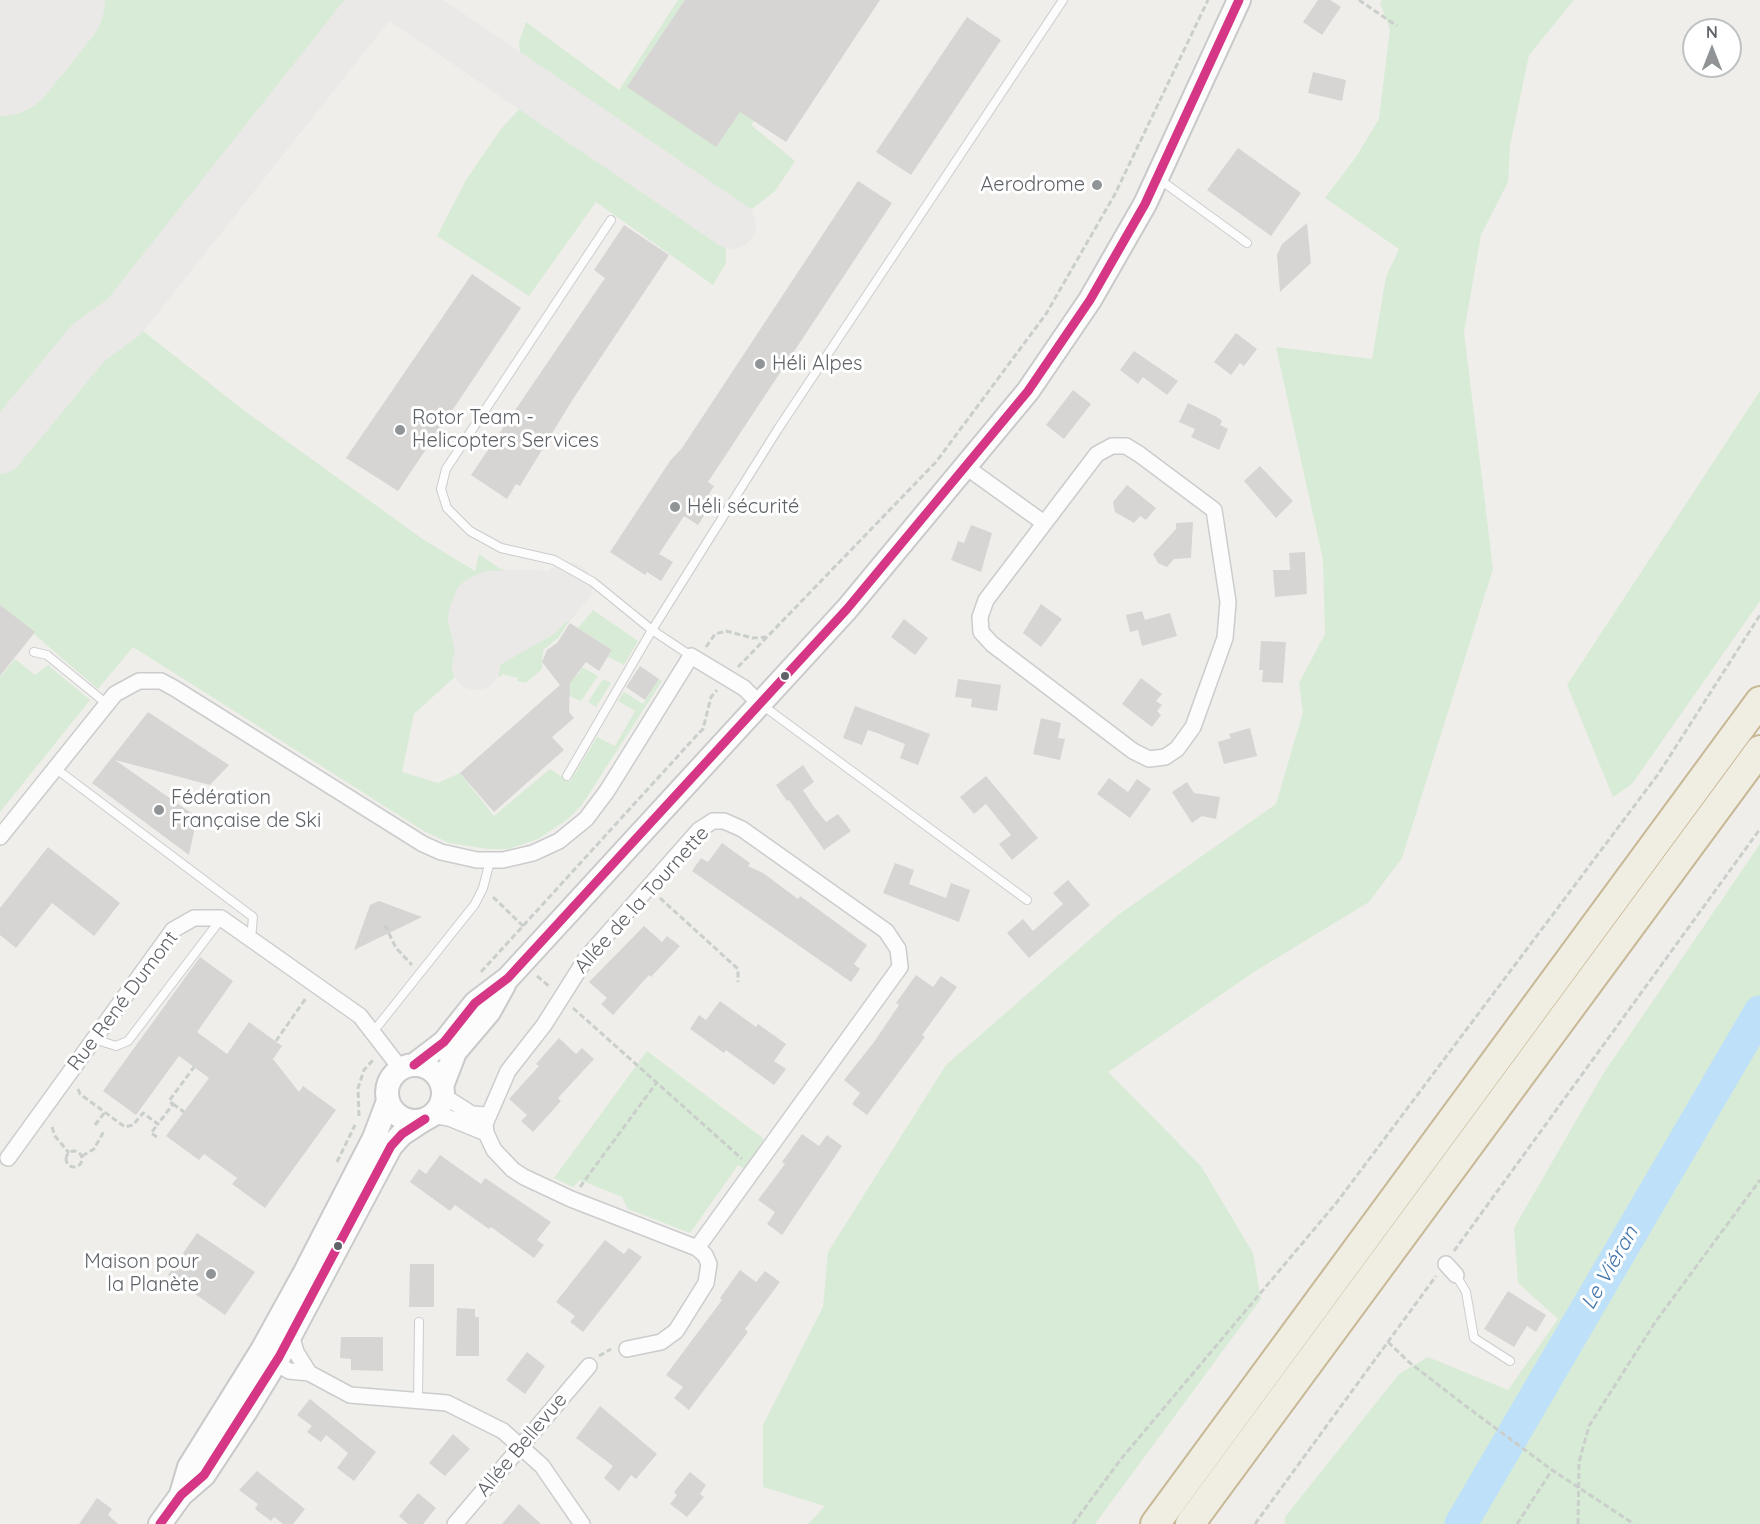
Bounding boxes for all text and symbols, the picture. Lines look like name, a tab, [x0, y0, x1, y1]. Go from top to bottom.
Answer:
north arrow	[1682, 18, 1742, 78]
text: N	[1706, 22, 1718, 42]
place label: Aerodrome	[980, 173, 1085, 197]
marker: Aerodrome	[1090, 178, 1104, 192]
place label: Héli Alpes	[772, 352, 862, 376]
marker: Héli Alpes	[753, 357, 767, 371]
place label: Rotor Team - Helicopters Services	[412, 406, 599, 453]
marker: Rotor Team - Helicopters Services	[393, 423, 407, 437]
place label: Héli sécurité	[687, 495, 799, 519]
marker: Héli sécurité	[668, 500, 682, 514]
unlabelled marker	[779, 670, 791, 682]
place label: Fédération Française de Ski	[171, 786, 321, 833]
marker: Fédération Française de Ski	[152, 803, 166, 817]
street label: Allée de la Tournette	[570, 822, 714, 978]
street label: Rue René Dumont	[63, 926, 183, 1076]
water label: Le Viéran	[1576, 1222, 1644, 1314]
unlabelled marker	[332, 1240, 344, 1252]
place label: Maison pour la Planète	[84, 1250, 199, 1297]
marker: Maison pour la Planète	[204, 1267, 218, 1281]
street label: Allée Bellevue	[472, 1388, 572, 1502]

